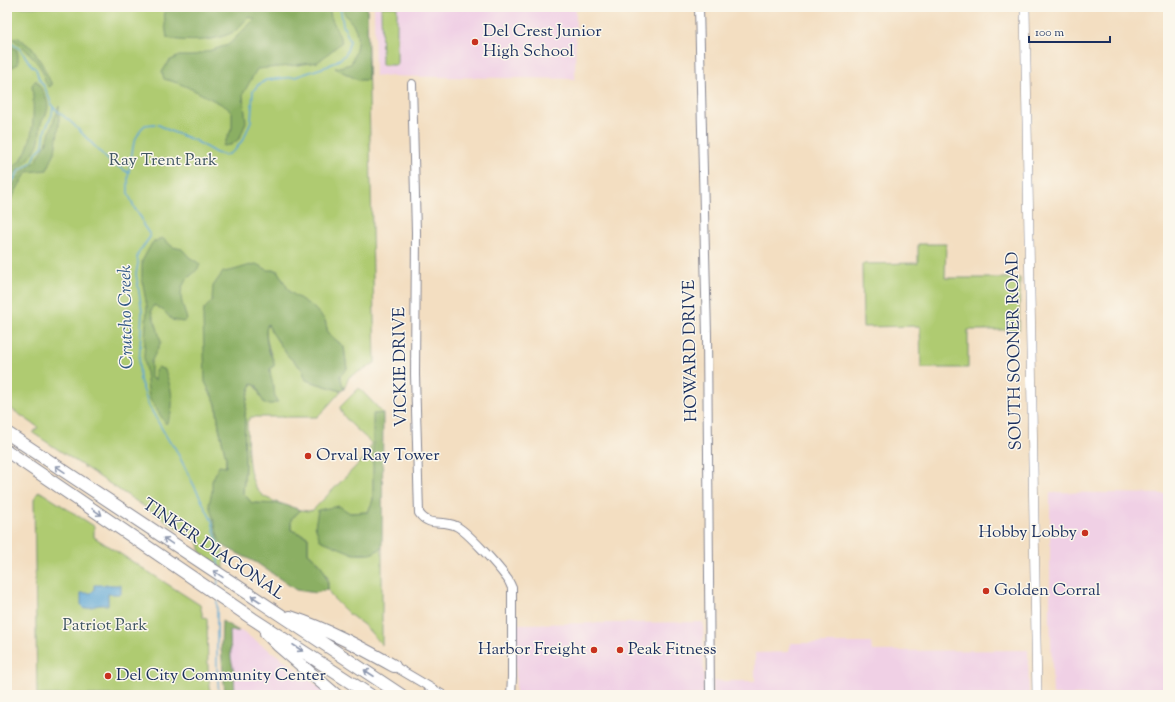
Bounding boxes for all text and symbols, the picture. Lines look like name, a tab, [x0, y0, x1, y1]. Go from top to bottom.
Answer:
scale bar	[1029, 18, 1110, 44]
place label: Del Crest Junior High School	[483, 20, 602, 64]
text: 100 m	[1035, 24, 1064, 42]
marker: Del Crest Junior High School	[470, 37, 480, 47]
park label: Ray Trent Park	[109, 149, 217, 173]
street label: SOUTH SOONER ROAD	[1001, 251, 1029, 451]
water label: Crutcho Creek	[113, 265, 141, 369]
street label: HOWARD DRIVE	[678, 280, 704, 422]
street label: VICKIE DRIVE	[388, 307, 414, 427]
place label: Orval Ray Tower	[316, 444, 440, 468]
marker: Orval Ray Tower	[303, 451, 313, 461]
one-way arrow	[54, 464, 66, 472]
street label: TINKER DIAGONAL	[137, 493, 289, 607]
one-way arrow	[91, 508, 102, 516]
place label: Hobby Lobby	[979, 521, 1078, 545]
marker: Hobby Lobby	[1080, 528, 1090, 538]
one-way arrow	[163, 537, 174, 545]
one-way arrow	[213, 570, 224, 578]
place label: Golden Corral	[994, 579, 1101, 603]
marker: Golden Corral	[981, 586, 991, 596]
one-way arrow	[251, 595, 262, 603]
park label: Patriot Park	[62, 614, 148, 638]
place label: Harbor Freight	[478, 638, 586, 662]
place label: Peak Fitness	[628, 638, 717, 662]
one-way arrow	[292, 644, 303, 652]
marker: Harbor Freight	[589, 645, 599, 655]
marker: Peak Fitness	[615, 645, 625, 655]
place label: Del City Community Center	[116, 664, 326, 688]
one-way arrow	[363, 669, 375, 677]
marker: Del City Community Center	[103, 671, 113, 681]

